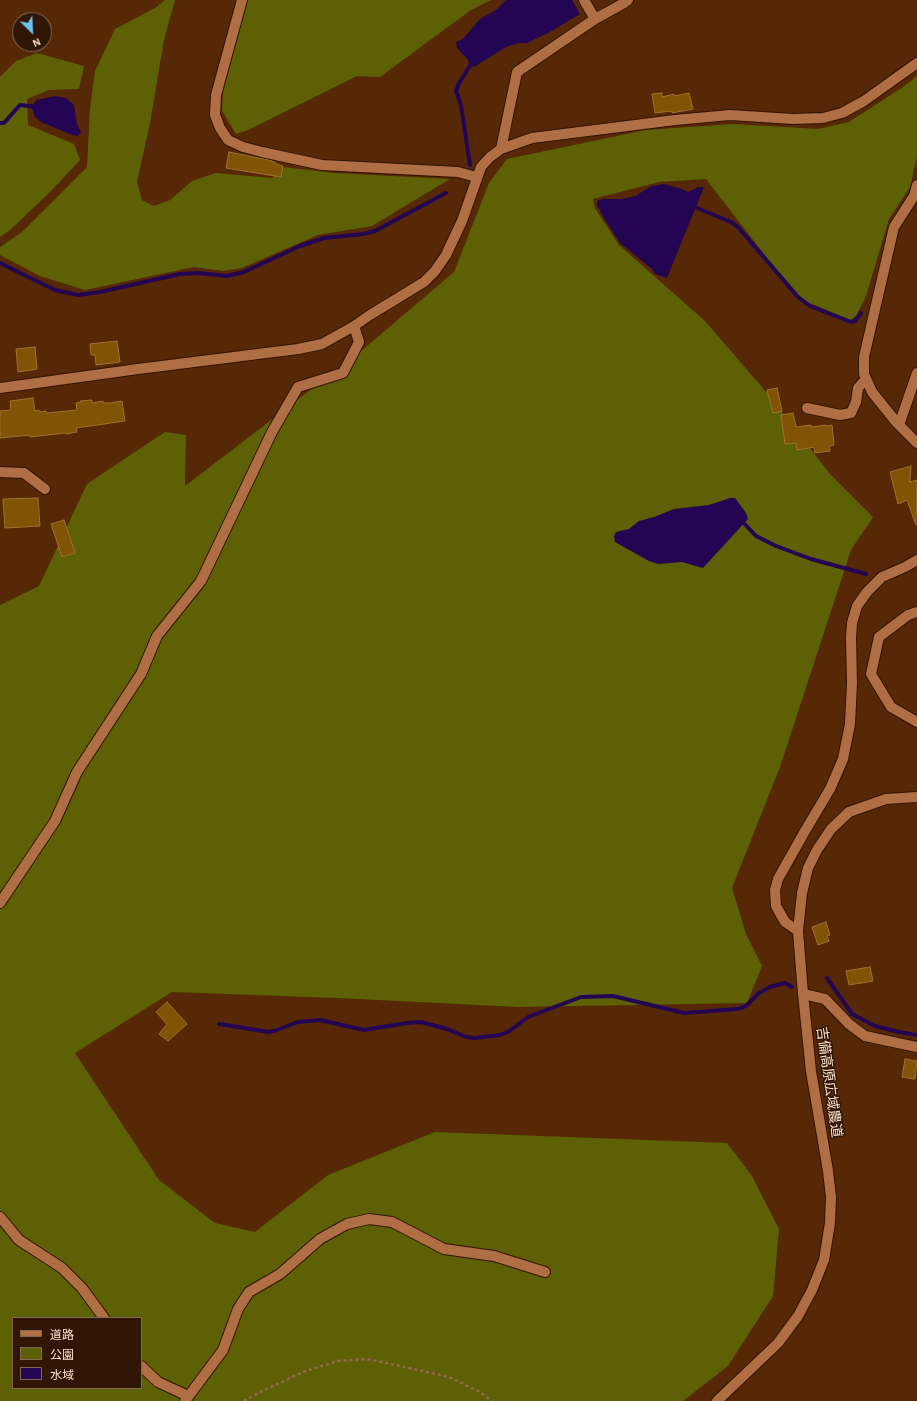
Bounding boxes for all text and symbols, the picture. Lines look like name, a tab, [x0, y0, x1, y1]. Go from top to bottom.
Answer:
north arrow	[12, 12, 52, 52]
text: N	[31, 36, 42, 49]
street label: 吉備高原広域農道	[813, 1025, 845, 1139]
legend	[12, 1317, 142, 1389]
text: 道路	[50, 1329, 74, 1341]
text: 公園	[50, 1349, 74, 1361]
text: 水域	[50, 1369, 74, 1381]

